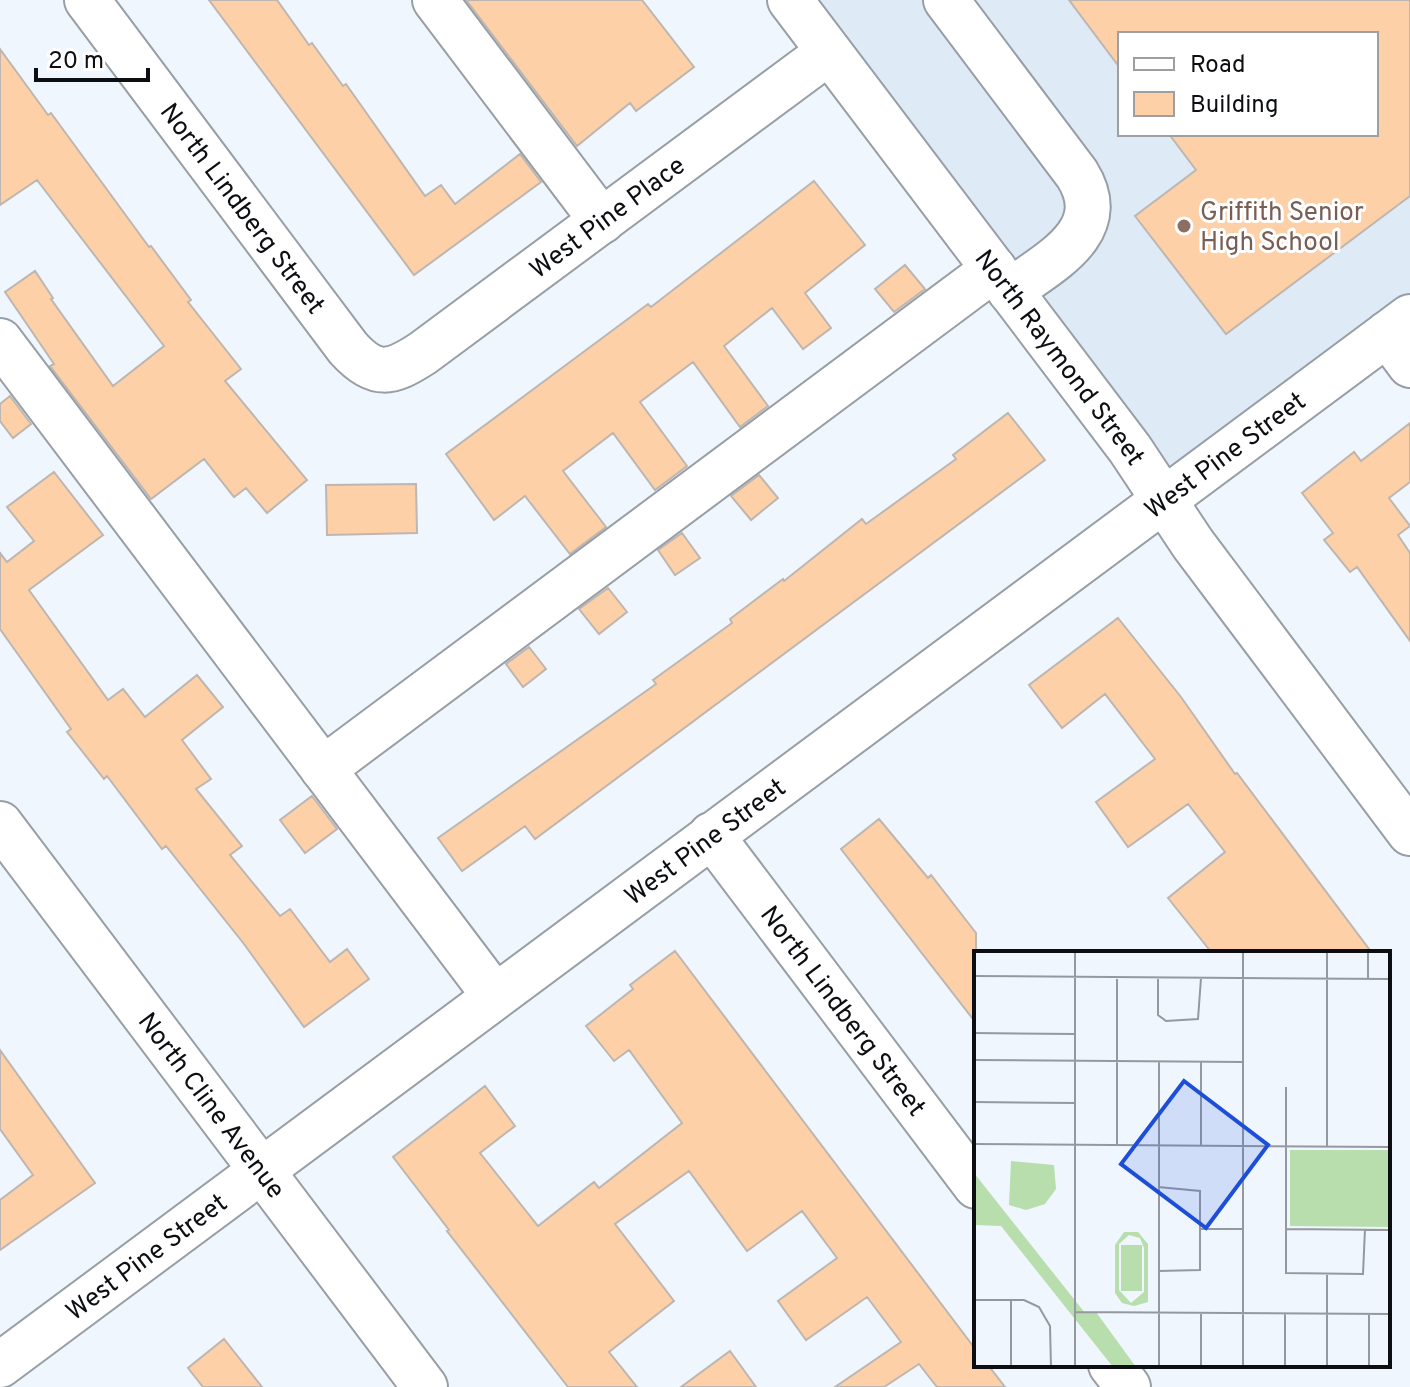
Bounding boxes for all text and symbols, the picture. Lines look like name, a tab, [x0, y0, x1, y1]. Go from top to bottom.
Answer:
scale bar	[36, 32, 148, 82]
legend	[1118, 32, 1378, 136]
text: 20 m	[48, 47, 104, 77]
text: Road	[1190, 51, 1246, 81]
text: Building	[1190, 91, 1279, 121]
street label: North Lindberg Street	[151, 97, 331, 322]
street label: West Pine Place	[524, 150, 693, 287]
place label: Griffith Senior High School	[1200, 197, 1364, 260]
marker: Griffith Senior High School	[1175, 217, 1193, 235]
street label: North Raymond Street	[966, 244, 1150, 473]
street label: West Pine Street	[1139, 386, 1313, 527]
street label: West Pine Street	[619, 773, 793, 914]
street label: North Lindberg Street	[751, 900, 932, 1124]
inset map	[974, 951, 1390, 1367]
street label: North Cline Avenue	[129, 1007, 291, 1206]
street label: West Pine Street	[60, 1188, 235, 1329]

